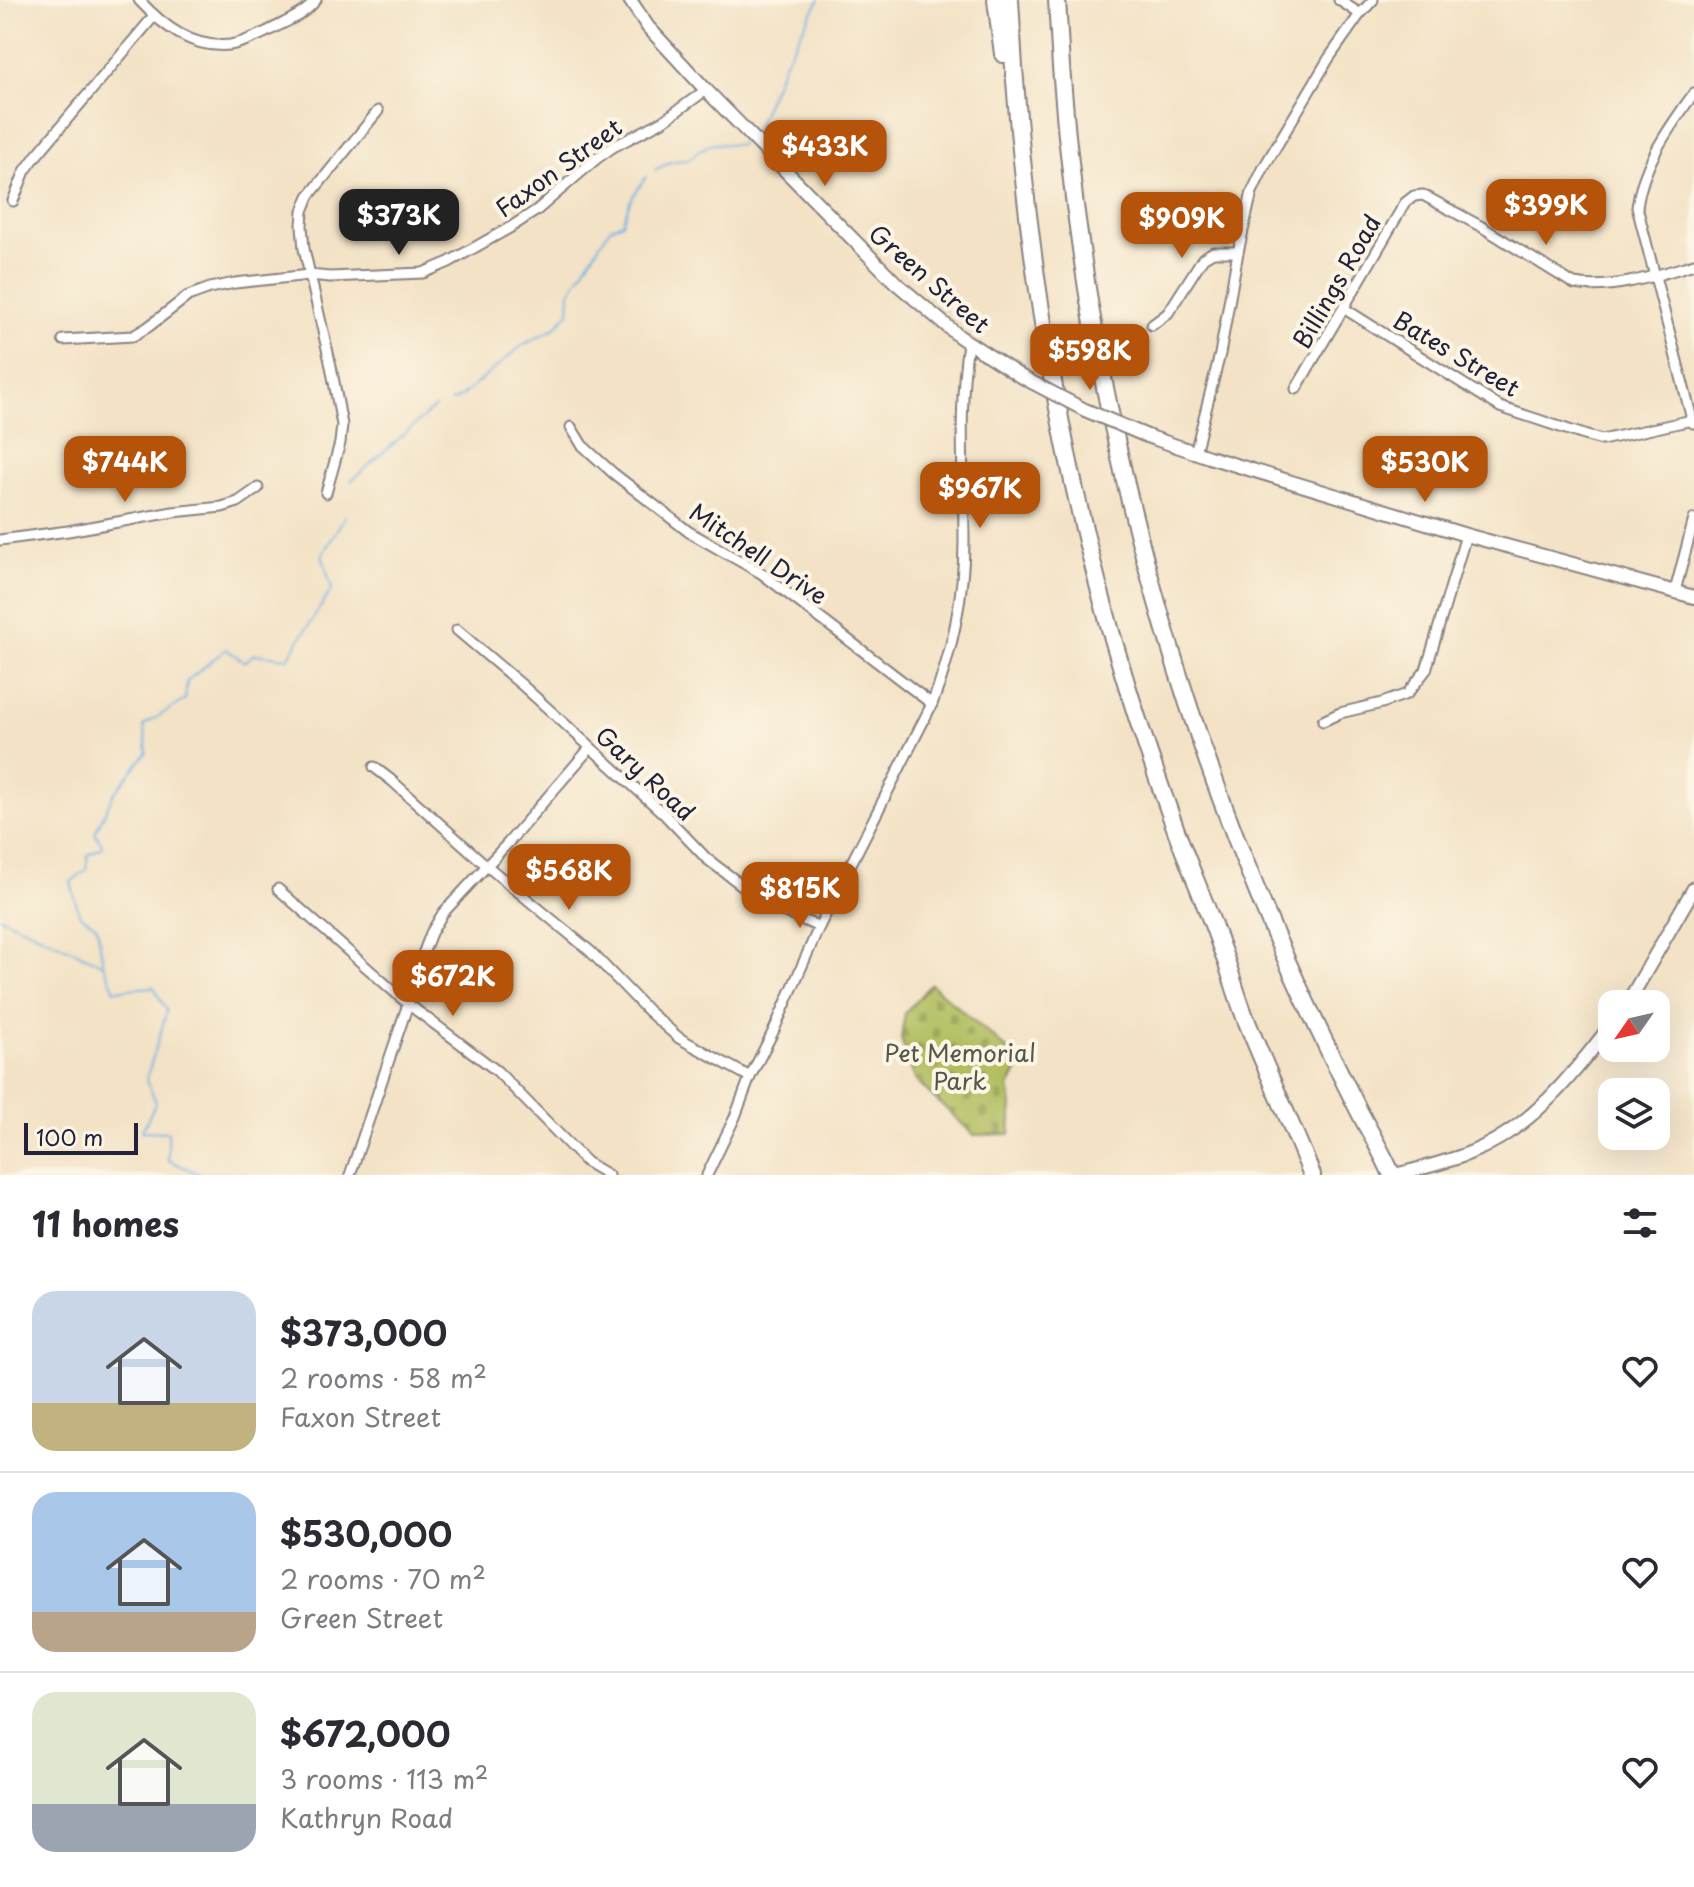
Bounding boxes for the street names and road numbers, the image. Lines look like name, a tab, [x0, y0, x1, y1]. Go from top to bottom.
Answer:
street label: Faxon Street	[487, 109, 629, 225]
street label: Billings Road	[1283, 207, 1389, 355]
street label: Green Street	[861, 215, 999, 341]
street label: Bates Street	[1387, 301, 1527, 405]
street label: Mitchell Drive	[683, 493, 835, 613]
street label: Gary Road	[588, 717, 704, 829]

